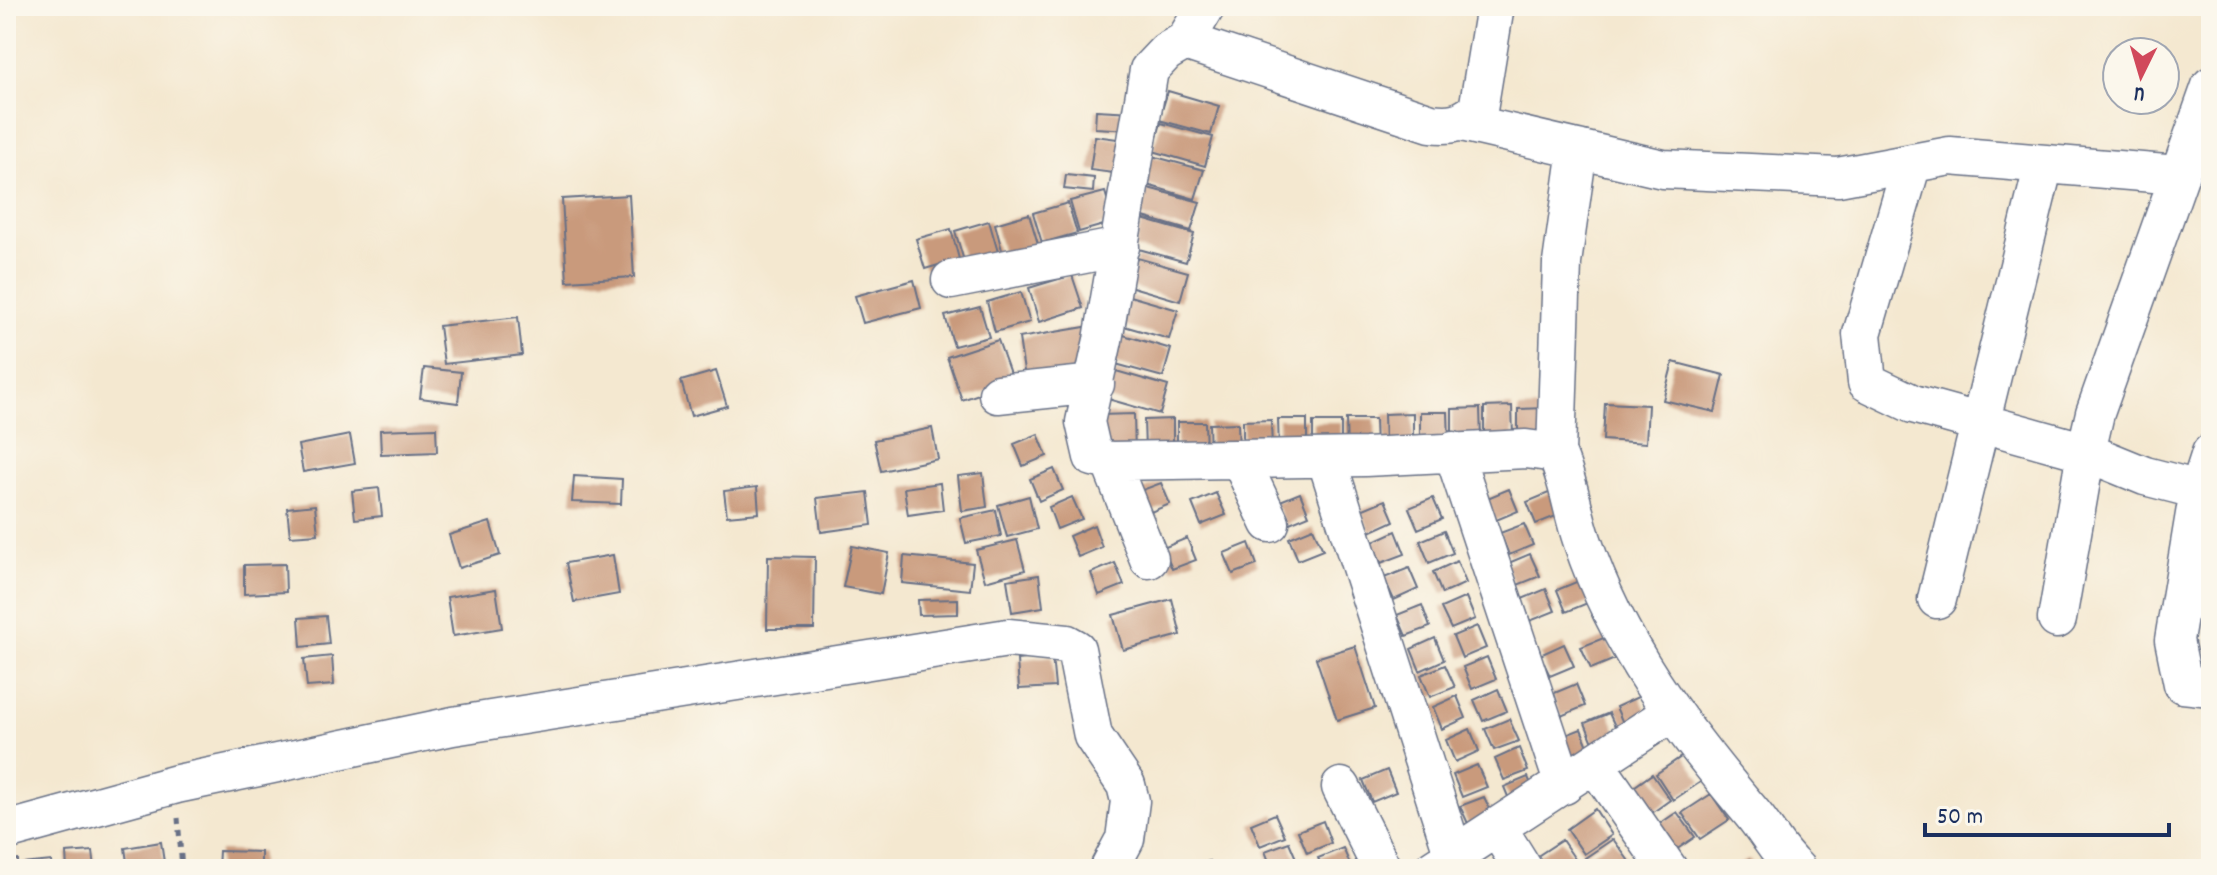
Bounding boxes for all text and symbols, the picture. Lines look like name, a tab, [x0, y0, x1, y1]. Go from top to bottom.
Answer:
north arrow	[2101, 36, 2181, 116]
text: U	[2133, 77, 2146, 108]
scale bar	[1925, 787, 2169, 837]
text: 50 m	[1937, 801, 1983, 835]

